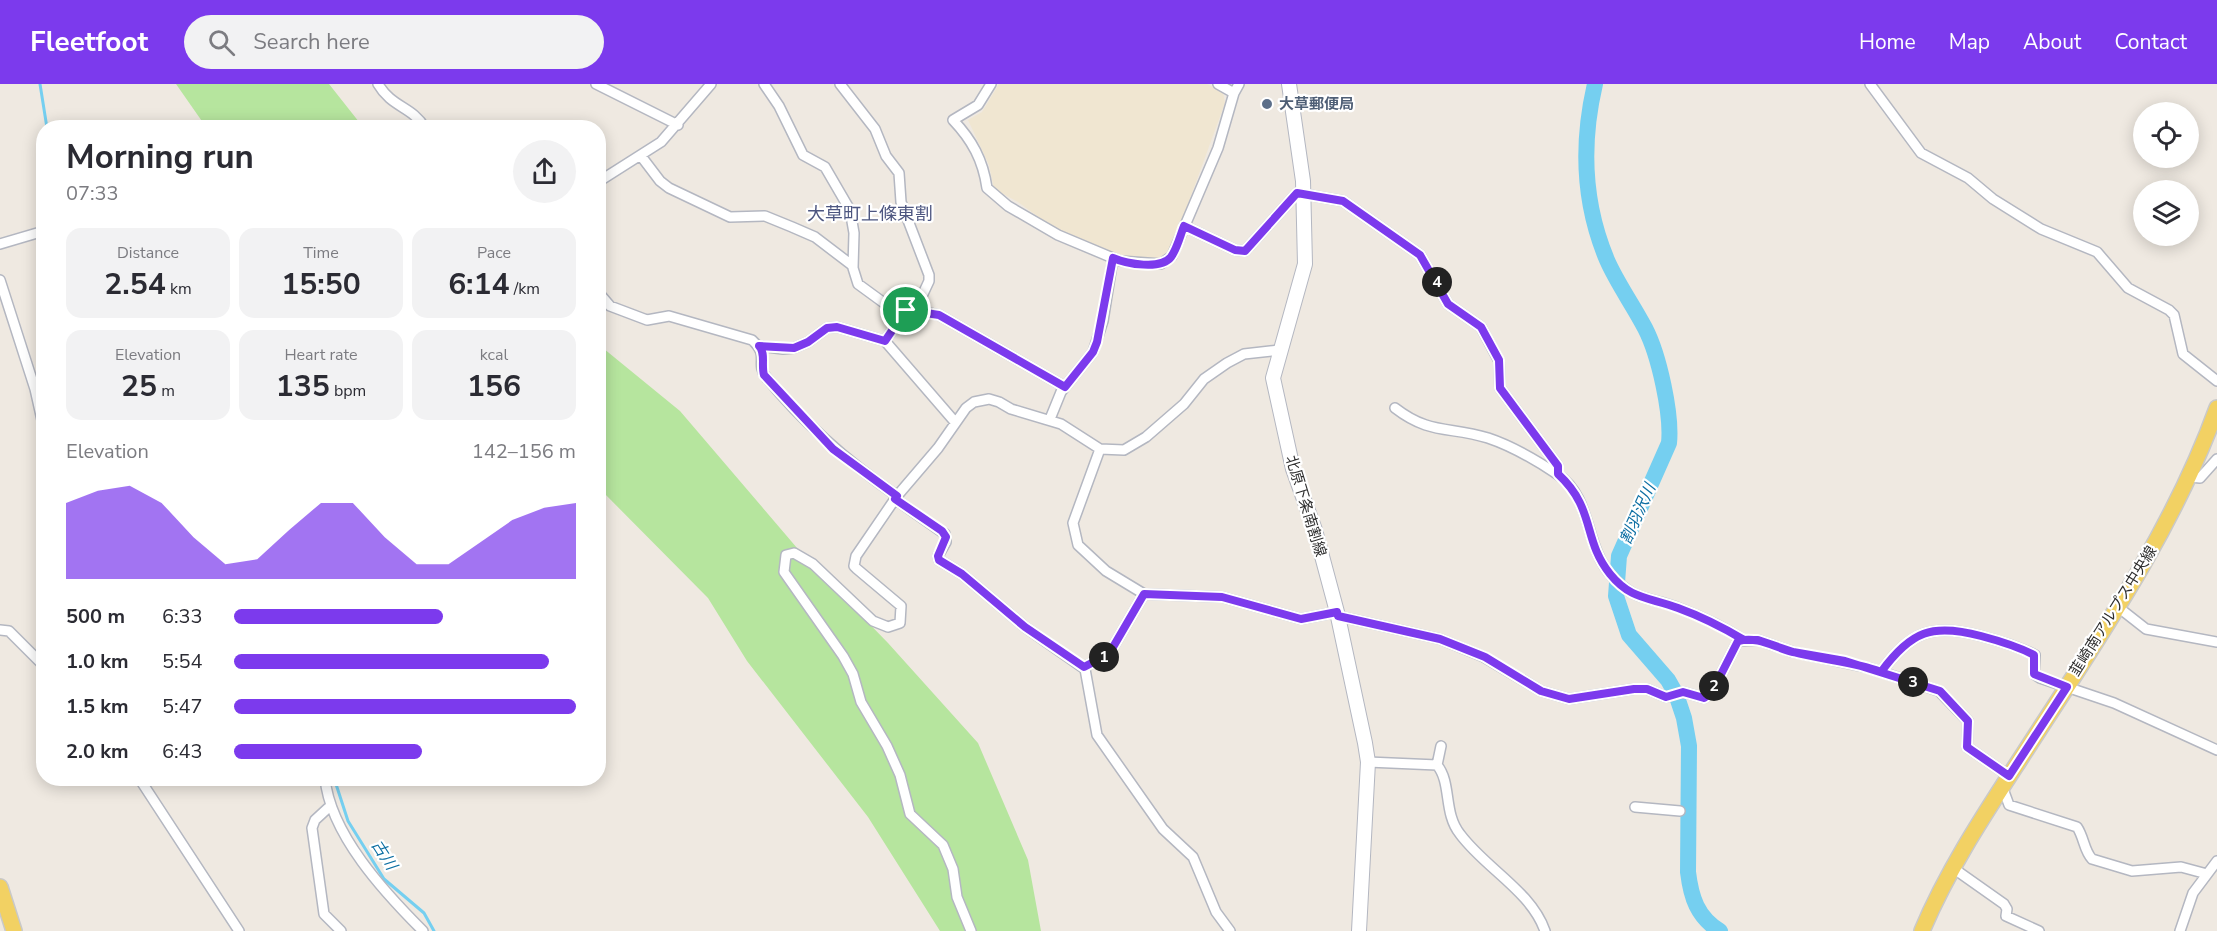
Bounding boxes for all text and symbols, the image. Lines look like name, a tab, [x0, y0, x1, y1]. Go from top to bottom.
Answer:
search box	[184, 15, 604, 69]
text: Fleetfoot	[30, 23, 148, 61]
icon: search	[205, 26, 238, 59]
text: Search here	[253, 27, 370, 57]
text: Home	[1859, 28, 1916, 56]
text: Map	[1949, 28, 1990, 56]
text: About	[2023, 28, 2081, 56]
text: Contact	[2114, 28, 2187, 56]
place label: 大草郵便局	[1279, 94, 1354, 114]
marker: 大草郵便局	[1260, 97, 1274, 111]
map controls	[2133, 102, 2199, 246]
button: locate	[2133, 102, 2199, 168]
text: Morning run	[66, 135, 254, 180]
button: share	[513, 140, 576, 203]
text: 07:33	[66, 180, 119, 207]
button: layers	[2133, 180, 2199, 246]
district label: 大草町上條東割	[807, 202, 933, 226]
text: Distance	[117, 242, 179, 264]
text: Time	[303, 242, 339, 264]
text: Pace	[477, 242, 511, 264]
text: 2.54	[104, 264, 166, 305]
text: 15:50	[281, 264, 361, 305]
text: 6:14	[448, 264, 510, 305]
pin: 4	[1422, 267, 1452, 297]
text: 4	[1432, 271, 1442, 293]
text: km	[166, 278, 192, 300]
text: /km	[510, 278, 540, 300]
pin	[880, 284, 931, 335]
icon: arrive	[889, 293, 922, 326]
text: Elevation	[115, 344, 181, 366]
text: Heart rate	[284, 344, 358, 366]
text: kcal	[480, 344, 508, 366]
text: 25	[121, 366, 157, 407]
text: 135	[276, 366, 330, 407]
text: 156	[467, 366, 521, 407]
text: m	[157, 380, 175, 402]
text: bpm	[330, 380, 366, 402]
text: Elevation	[66, 438, 149, 465]
text: 142–156 m	[472, 438, 576, 465]
street label: 北原下条南割線	[1281, 453, 1331, 559]
water label: 割羽沢川	[1615, 478, 1662, 548]
street label: 韮崎南アルプス中央線	[2065, 542, 2161, 680]
text: 500 m	[66, 603, 125, 630]
text: 6:33	[162, 603, 203, 630]
pin: 1	[1089, 642, 1119, 672]
text: 1	[1099, 646, 1109, 668]
text: 1.0 km	[66, 648, 129, 675]
text: 5:54	[162, 648, 203, 675]
pin: 3	[1898, 667, 1928, 697]
pin: 2	[1699, 671, 1729, 701]
text: 3	[1908, 671, 1918, 693]
text: 2	[1709, 675, 1719, 697]
text: 1.5 km	[66, 693, 129, 720]
text: 5:47	[162, 693, 203, 720]
text: 2.0 km	[66, 738, 129, 765]
text: 6:43	[162, 738, 203, 765]
water label: 古川	[366, 836, 403, 876]

